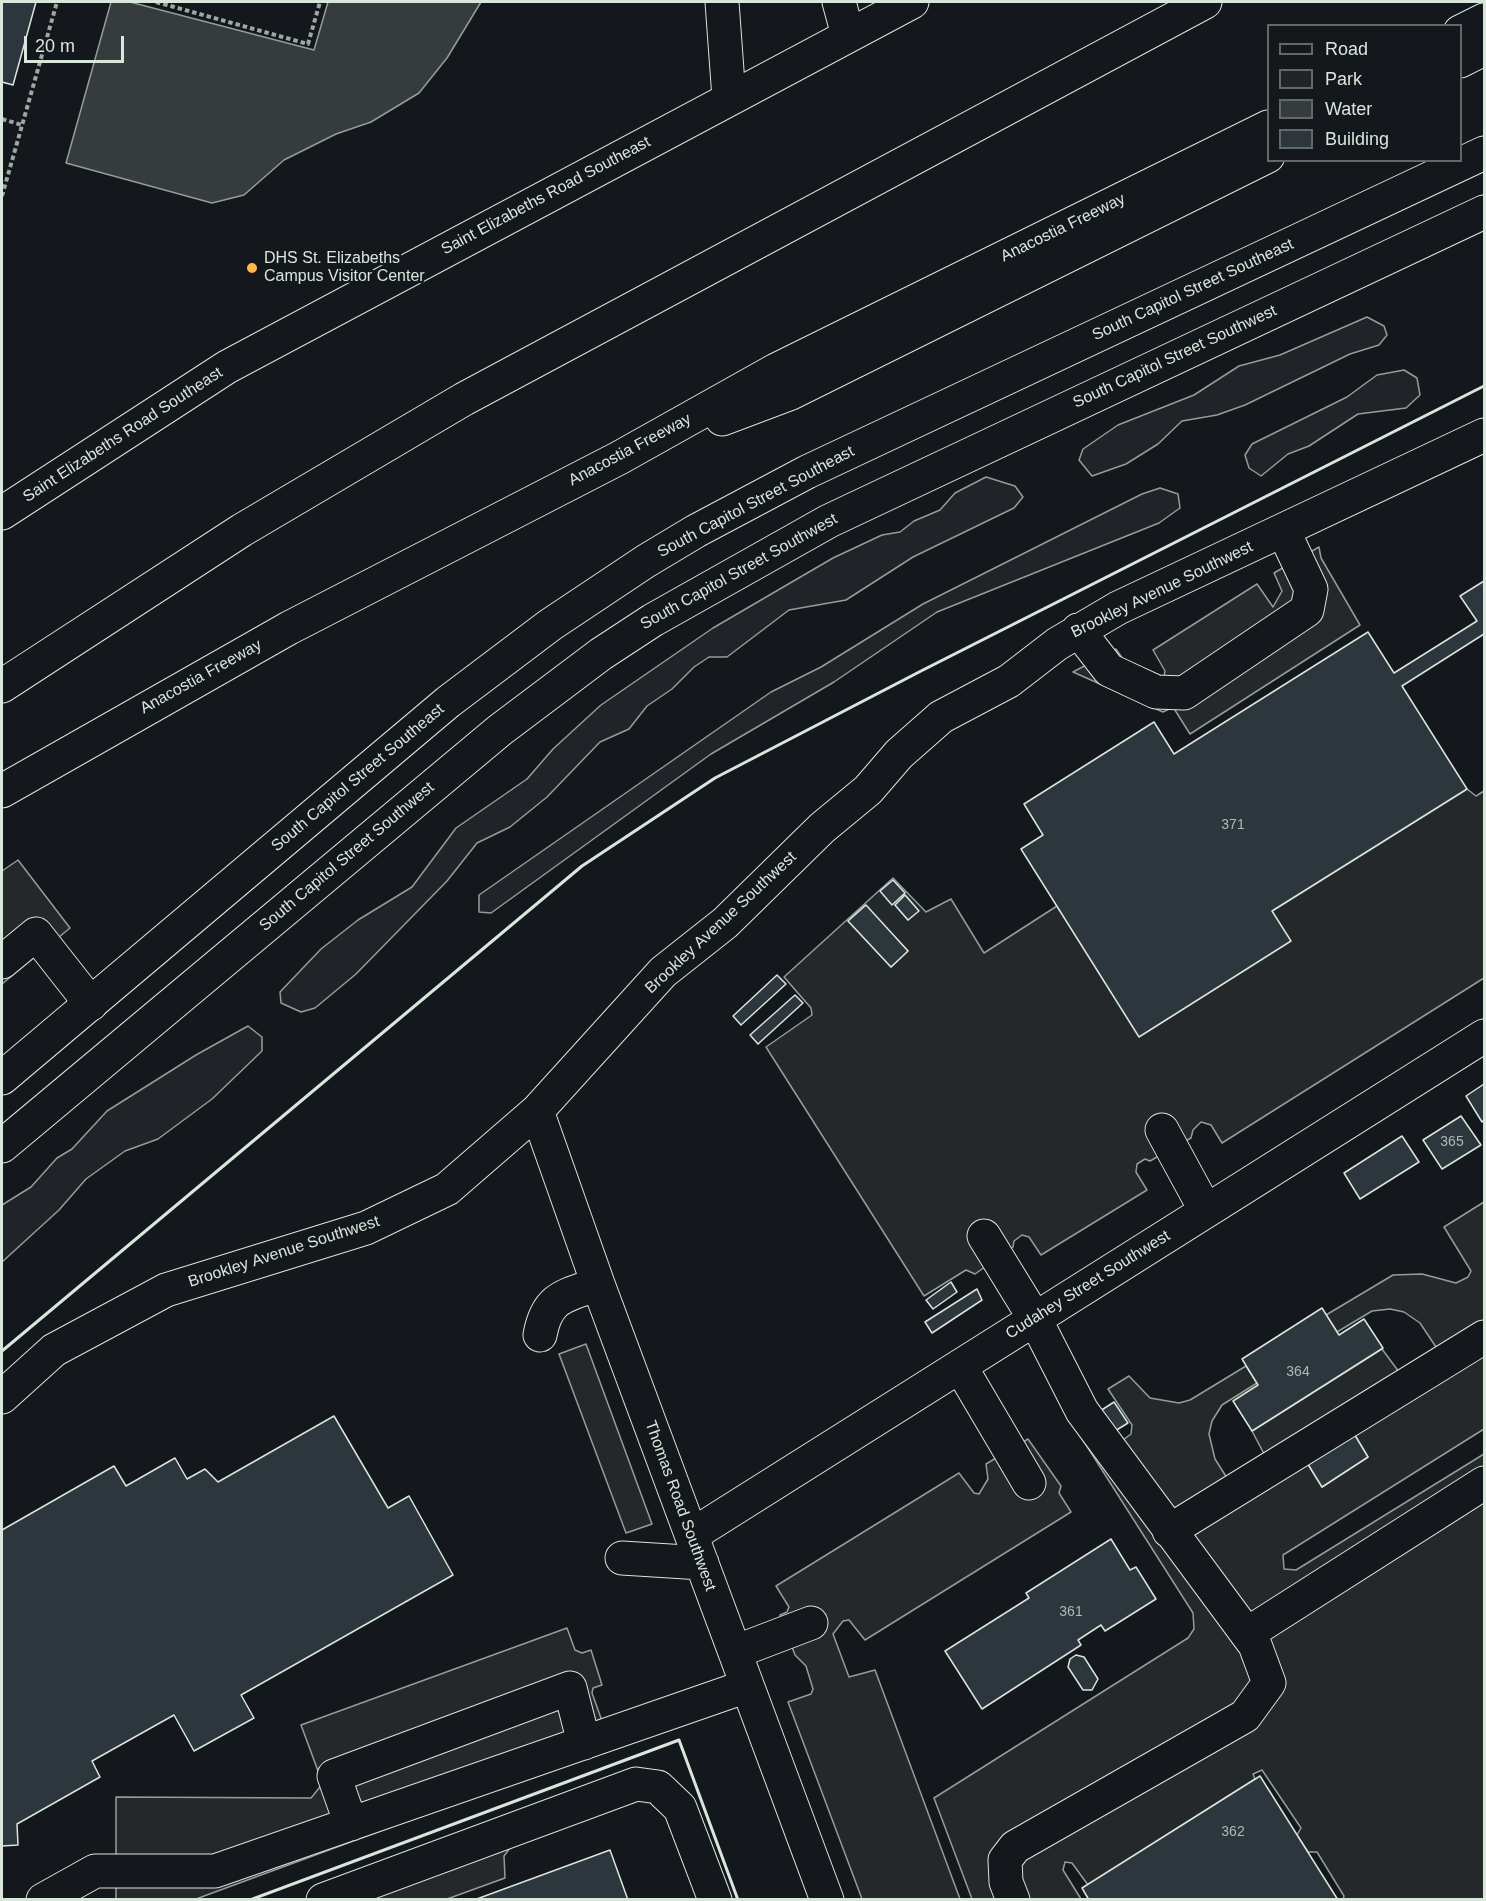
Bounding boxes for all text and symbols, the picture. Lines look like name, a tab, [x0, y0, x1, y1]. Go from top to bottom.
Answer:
scale bar	[27, 24, 128, 62]
legend	[1267, 24, 1462, 162]
text: 20 m	[35, 36, 75, 56]
text: Road	[1325, 39, 1368, 59]
text: Park	[1325, 69, 1362, 89]
text: Water	[1325, 99, 1372, 119]
text: Building	[1325, 129, 1389, 149]
street label: Saint Elizabeths Road Southeast	[438, 133, 654, 259]
street label: Anacostia Freeway	[998, 190, 1128, 266]
street label: South Capitol Street Southeast	[1089, 235, 1297, 345]
place label: DHS St. Elizabeths Campus Visitor Center	[264, 249, 425, 287]
marker: DHS St. Elizabeths Campus Visitor Center	[245, 261, 259, 275]
street label: South Capitol Street Southwest	[1070, 301, 1280, 413]
street label: Saint Elizabeths Road Southeast	[20, 363, 226, 507]
street label: Anacostia Freeway	[565, 410, 695, 490]
street label: South Capitol Street Southeast	[655, 442, 857, 562]
street label: South Capitol Street Southwest	[637, 510, 841, 634]
street label: Brookley Avenue Southwest	[1068, 538, 1256, 642]
street label: Anacostia Freeway	[137, 636, 265, 718]
street label: South Capitol Street Southeast	[268, 700, 448, 856]
street label: South Capitol Street Southwest	[256, 778, 438, 936]
house number: 371	[1221, 817, 1245, 833]
street label: Brookley Avenue Southwest	[641, 848, 801, 998]
house number: 365	[1440, 1134, 1464, 1150]
street label: Brookley Avenue Southwest	[186, 1212, 382, 1292]
street label: Cudahey Street Southwest	[1002, 1226, 1174, 1344]
house number: 364	[1286, 1364, 1310, 1380]
street label: Thomas Road Southwest	[640, 1418, 720, 1594]
house number: 361	[1059, 1604, 1083, 1620]
house number: 362	[1221, 1824, 1245, 1840]

